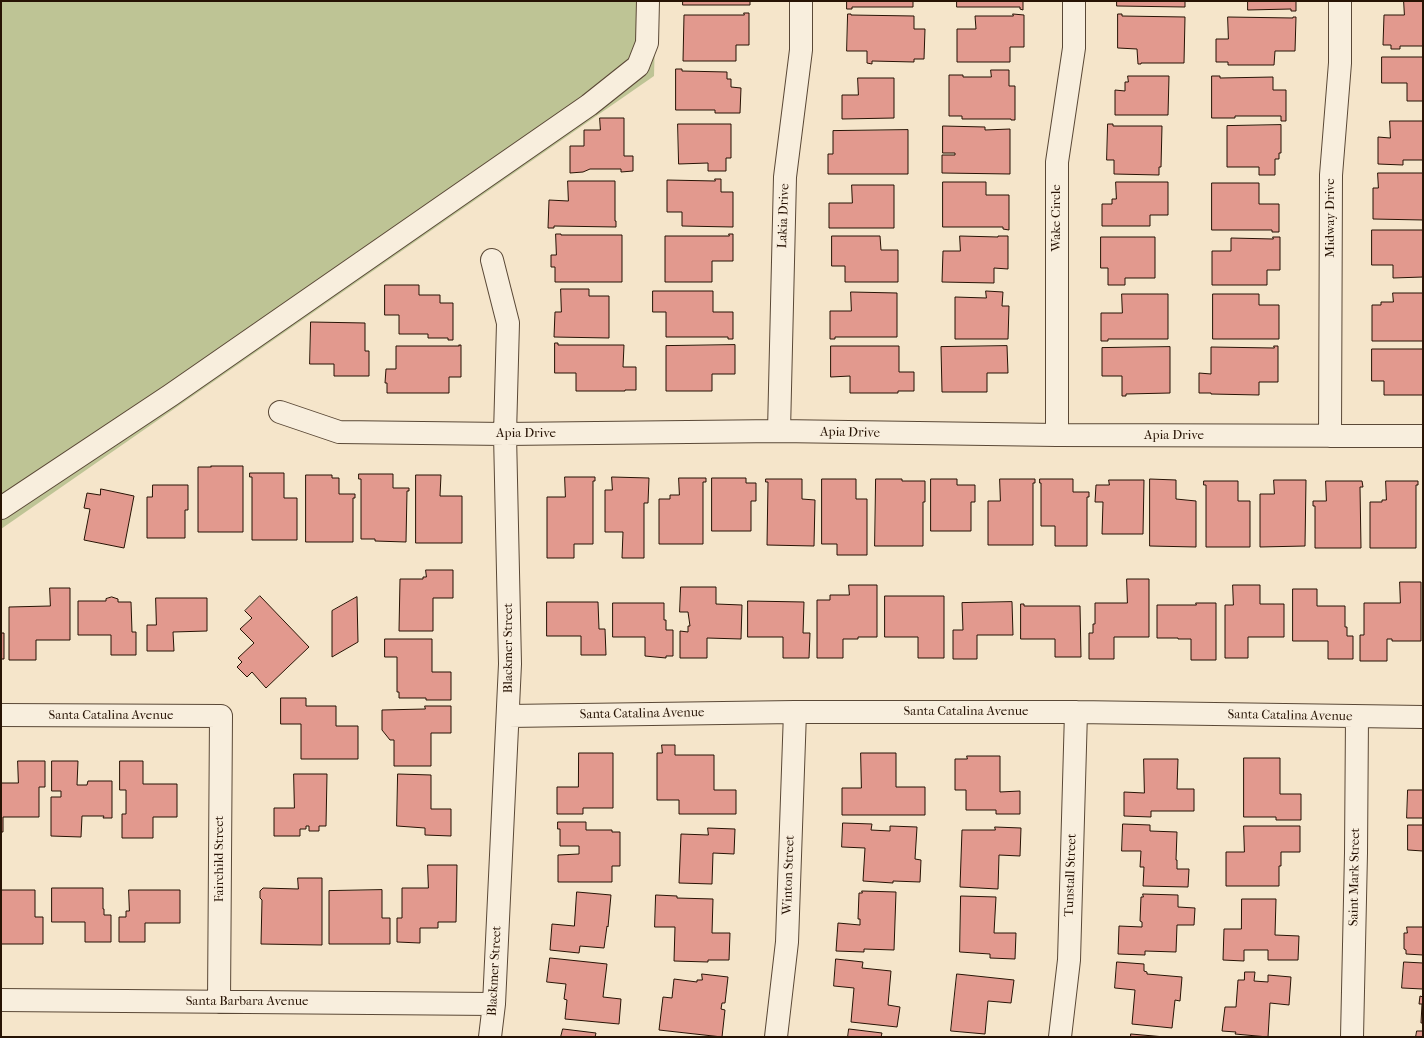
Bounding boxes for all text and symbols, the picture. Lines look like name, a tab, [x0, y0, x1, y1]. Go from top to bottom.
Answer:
street label: Midway Drive	[1323, 178, 1339, 258]
street label: Lakia Drive	[775, 183, 793, 249]
street label: Wake Circle	[1049, 184, 1065, 252]
street label: Apia Drive	[820, 425, 880, 441]
street label: Apia Drive	[496, 426, 556, 442]
street label: Apia Drive	[1144, 428, 1204, 444]
street label: Blackmer Street	[501, 603, 517, 693]
street label: Santa Catalina Avenue	[904, 704, 1028, 720]
street label: Santa Catalina Avenue	[579, 705, 705, 723]
street label: Santa Catalina Avenue	[1227, 707, 1353, 725]
street label: Santa Catalina Avenue	[49, 708, 173, 724]
street label: Fairchild Street	[212, 816, 228, 902]
street label: Saint Mark Street	[1346, 828, 1364, 926]
street label: Tunstall Street	[1062, 833, 1080, 917]
street label: Winton Street	[780, 835, 798, 915]
street label: Blackmer Street	[485, 926, 505, 1016]
street label: Santa Barbara Avenue	[186, 994, 308, 1010]

